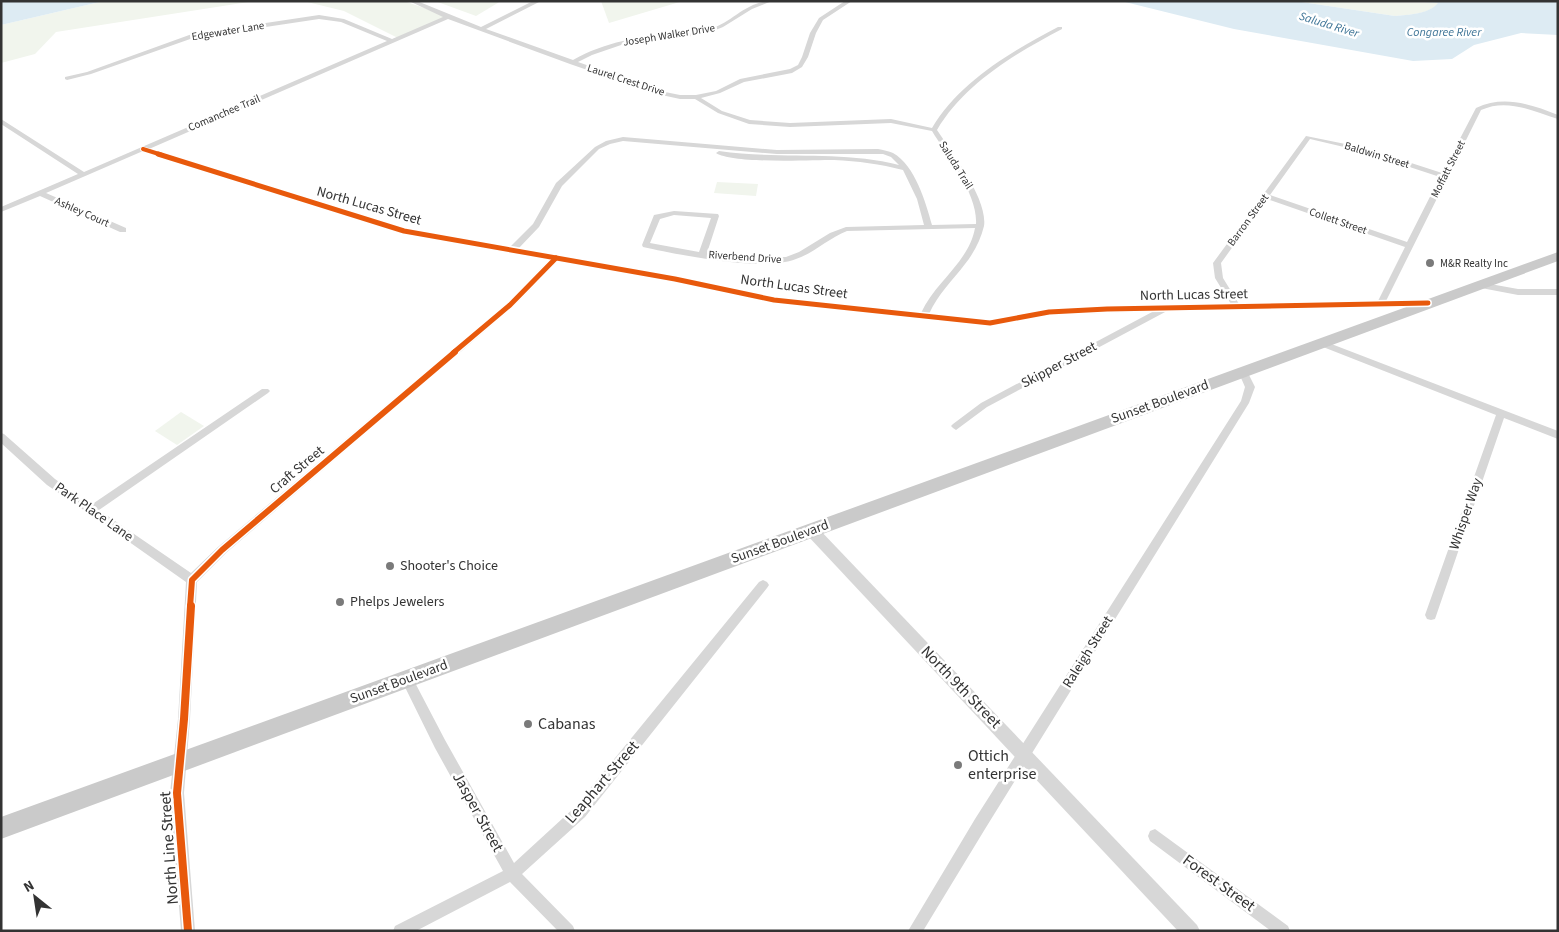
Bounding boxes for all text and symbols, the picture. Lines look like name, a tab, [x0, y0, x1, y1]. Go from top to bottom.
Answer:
water label: Saluda River	[1297, 8, 1362, 42]
street label: Edgewater Lane	[191, 18, 266, 44]
street label: Joseph Walker Drive	[622, 20, 717, 50]
water label: Congaree River	[1407, 24, 1482, 41]
street label: Laurel Crest Drive	[585, 60, 667, 100]
street label: Comanchee Trail	[186, 91, 263, 135]
street label: Saluda Trail	[935, 138, 977, 192]
street label: Baldwin Street	[1343, 138, 1412, 172]
street label: Moffatt Street	[1427, 138, 1469, 200]
street label: North Lucas Street	[314, 182, 424, 231]
street label: Barron Street	[1224, 191, 1272, 249]
street label: Ashley Court	[52, 193, 112, 231]
street label: Collett Street	[1307, 204, 1369, 238]
street label: Riverbend Drive	[708, 247, 782, 267]
place label: M&R Realty Inc	[1440, 256, 1508, 271]
marker: M&R Realty Inc	[1424, 257, 1436, 269]
street label: North Lucas Street	[739, 270, 849, 304]
street label: North Lucas Street	[1140, 284, 1248, 306]
street label: Skipper Street	[1018, 337, 1101, 393]
street label: Sunset Boulevard	[1108, 375, 1212, 429]
street label: Craft Street	[265, 441, 329, 499]
street label: Whisper Way	[1444, 475, 1488, 553]
street label: Park Place Lane	[51, 477, 137, 547]
street label: Sunset Boulevard	[728, 515, 832, 569]
place label: Shooter's Choice	[400, 556, 498, 576]
marker: Shooter's Choice	[384, 560, 396, 572]
place label: Phelps Jewelers	[350, 592, 444, 612]
marker: Phelps Jewelers	[334, 596, 346, 608]
street label: Raleigh Street	[1058, 612, 1118, 692]
street label: North 9th Street	[916, 641, 1007, 734]
street label: Sunset Boulevard	[347, 655, 451, 709]
place label: Cabanas	[538, 713, 596, 735]
marker: Cabanas	[522, 718, 534, 730]
street label: Leaphart Street	[560, 735, 645, 828]
place label: Ottich enterprise	[968, 745, 1036, 785]
marker: Ottich enterprise	[952, 759, 964, 771]
street label: Jasper Street	[447, 768, 509, 856]
street label: North Line Street	[154, 790, 184, 905]
street label: Forest Street	[1178, 849, 1260, 917]
north arrow	[10, 872, 60, 922]
text: N	[20, 876, 38, 898]

